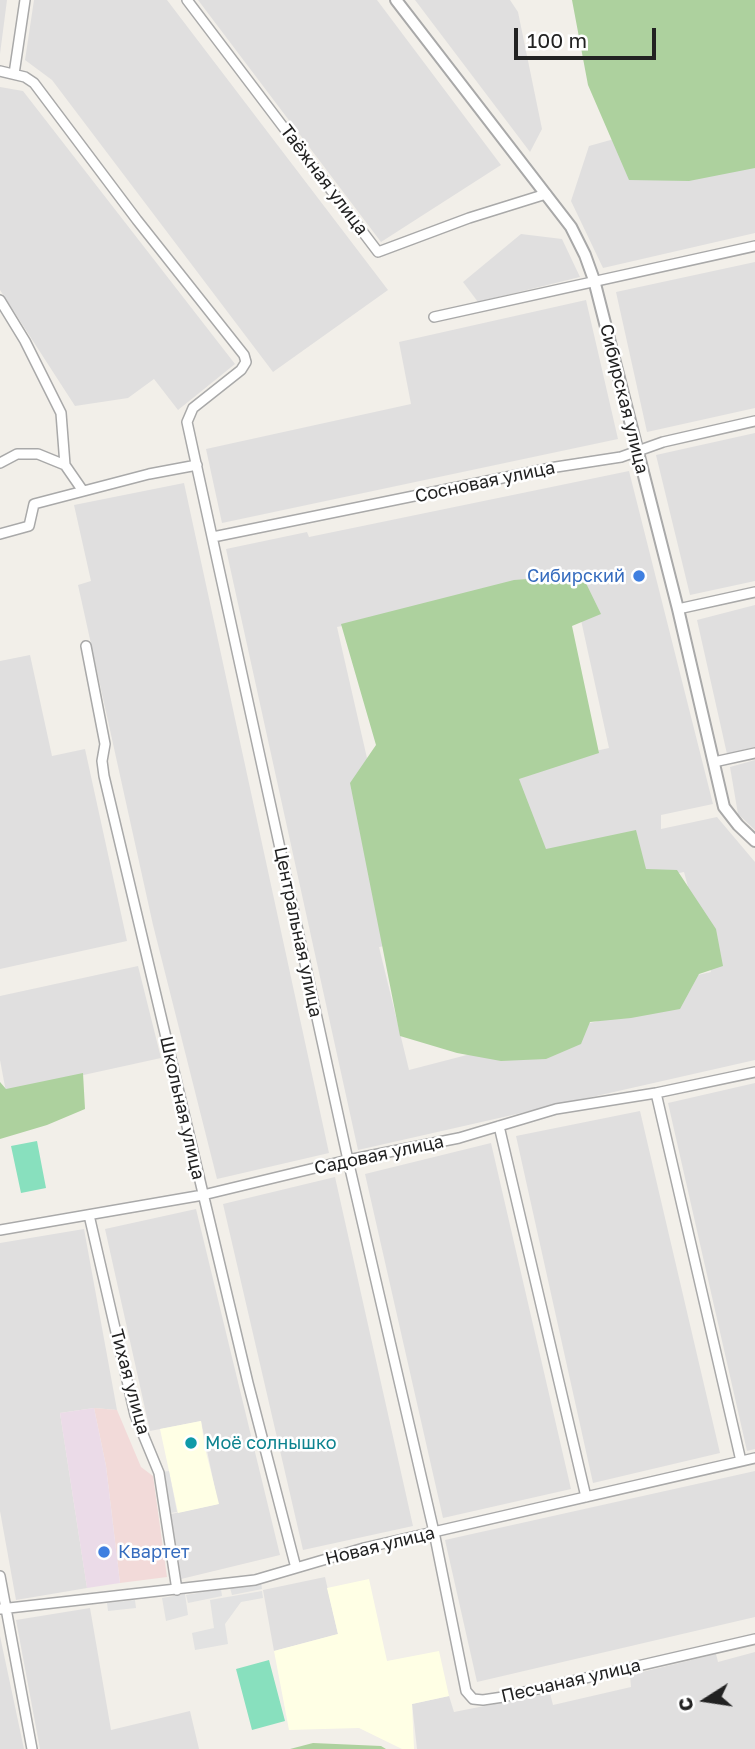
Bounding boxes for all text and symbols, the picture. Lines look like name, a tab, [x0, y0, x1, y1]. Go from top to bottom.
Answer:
scale bar	[517, 14, 659, 58]
text: 100 m	[527, 27, 587, 53]
street label: Таёжная улица	[275, 120, 373, 240]
street label: Сибирская улица	[595, 322, 653, 476]
street label: Сосновая улица	[413, 457, 557, 507]
place label: Сибирский	[527, 565, 625, 587]
marker: Сибирский	[631, 568, 647, 584]
street label: Центральная улица	[269, 845, 327, 1019]
street label: Школьная улица	[155, 1034, 209, 1182]
street label: Садовая улица	[312, 1131, 446, 1179]
street label: Тихая улица	[106, 1327, 154, 1437]
place label: Моё солнышко	[205, 1432, 337, 1454]
marker: Моё солнышко	[183, 1435, 199, 1451]
street label: Новая улица	[323, 1522, 437, 1570]
place label: Квартет	[118, 1541, 190, 1563]
marker: Квартет	[96, 1544, 112, 1560]
street label: Песчаная улица	[499, 1654, 643, 1708]
north arrow	[671, 1665, 741, 1735]
text: С	[672, 1695, 698, 1713]

